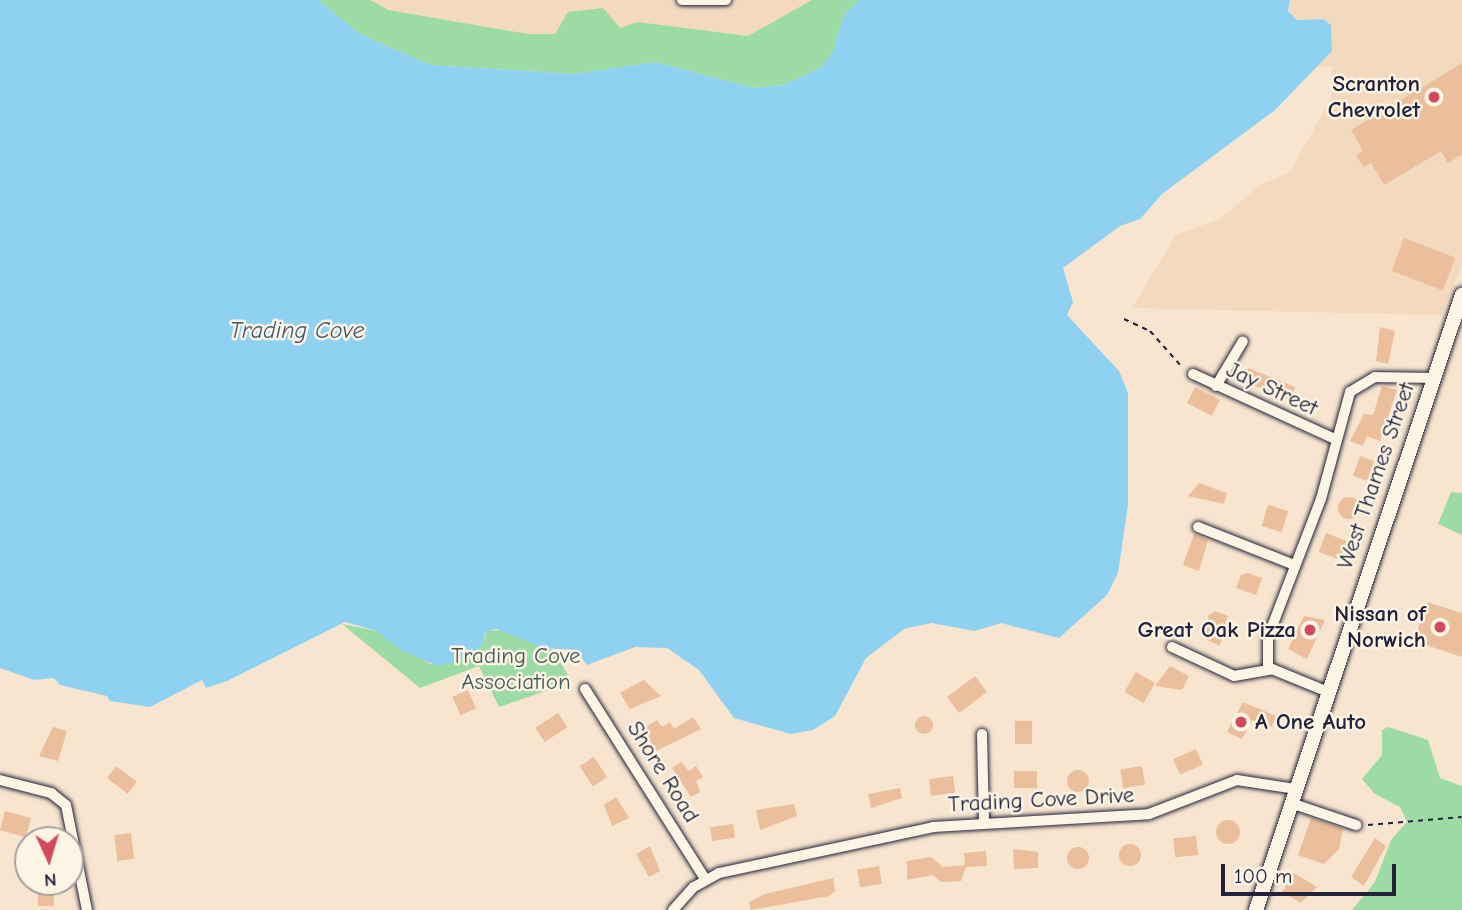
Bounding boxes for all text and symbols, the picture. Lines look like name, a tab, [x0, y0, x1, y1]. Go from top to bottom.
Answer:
place label: Scranton Chevrolet	[1328, 70, 1420, 124]
marker: Scranton Chevrolet	[1426, 89, 1442, 105]
water label: Trading Cove	[229, 317, 365, 345]
street label: Jay Street	[1222, 356, 1322, 422]
street label: West Thames Street	[1331, 379, 1421, 573]
place label: Nissan of Norwich	[1334, 600, 1426, 654]
place label: Great Oak Pizza	[1137, 616, 1296, 644]
marker: Nissan of Norwich	[1432, 619, 1448, 635]
marker: Great Oak Pizza	[1302, 622, 1318, 638]
park label: Trading Cove Association	[451, 642, 581, 696]
place label: A One Auto	[1255, 708, 1366, 736]
marker: A One Auto	[1233, 714, 1249, 730]
street label: Shore Road	[621, 716, 705, 828]
street label: Trading Cove Drive	[947, 781, 1135, 819]
north arrow	[14, 826, 84, 896]
scale bar	[1224, 850, 1399, 894]
text: 100 m	[1234, 864, 1292, 888]
text: N	[43, 869, 57, 891]

